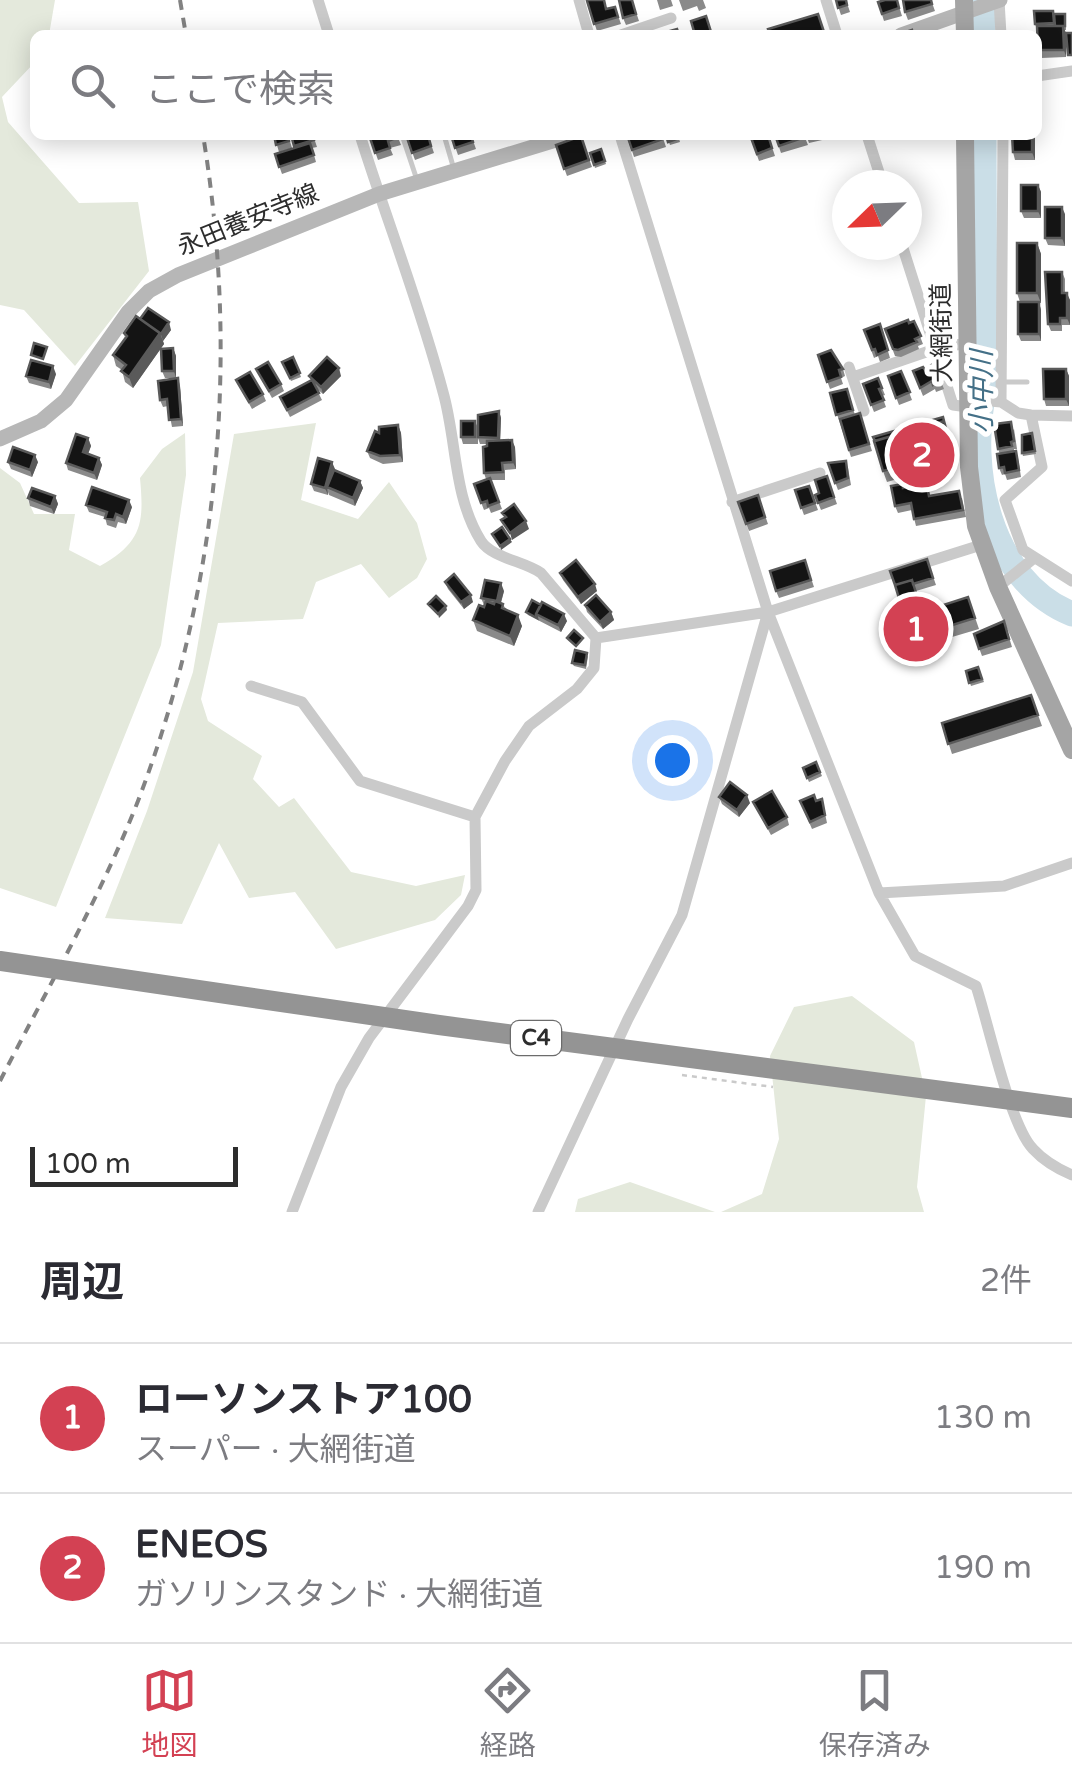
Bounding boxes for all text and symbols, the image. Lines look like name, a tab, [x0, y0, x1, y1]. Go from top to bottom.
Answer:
search box	[30, 30, 1042, 140]
icon: search	[65, 58, 120, 113]
text: ここで検索	[145, 67, 335, 113]
north arrow	[832, 170, 922, 260]
street label: 永田養安寺線	[173, 178, 323, 262]
street label: 大網街道	[926, 283, 958, 383]
water label: 小中川	[965, 347, 999, 434]
pin: 2	[890, 418, 954, 492]
pin: 1	[884, 592, 948, 666]
your location	[647, 735, 698, 786]
road number: C4	[511, 1021, 561, 1055]
scale bar	[30, 1142, 238, 1186]
text: 100 m	[45, 1147, 131, 1181]
text: 周辺	[40, 1257, 124, 1308]
text: 2件	[980, 1262, 1032, 1300]
text: ローソンストア100	[135, 1377, 472, 1423]
text: 1	[62, 1399, 83, 1437]
text: 130 m	[934, 1399, 1032, 1437]
text: スーパー · 大網街道	[135, 1431, 416, 1469]
text: ENEOS	[135, 1522, 268, 1568]
text: 2	[62, 1549, 83, 1587]
text: 190 m	[934, 1549, 1032, 1587]
text: ガソリンスタンド · 大網街道	[135, 1576, 543, 1614]
tab: 地図	[141, 1663, 197, 1763]
tab: 経路	[480, 1663, 536, 1763]
tab: 保存済み	[819, 1663, 931, 1763]

